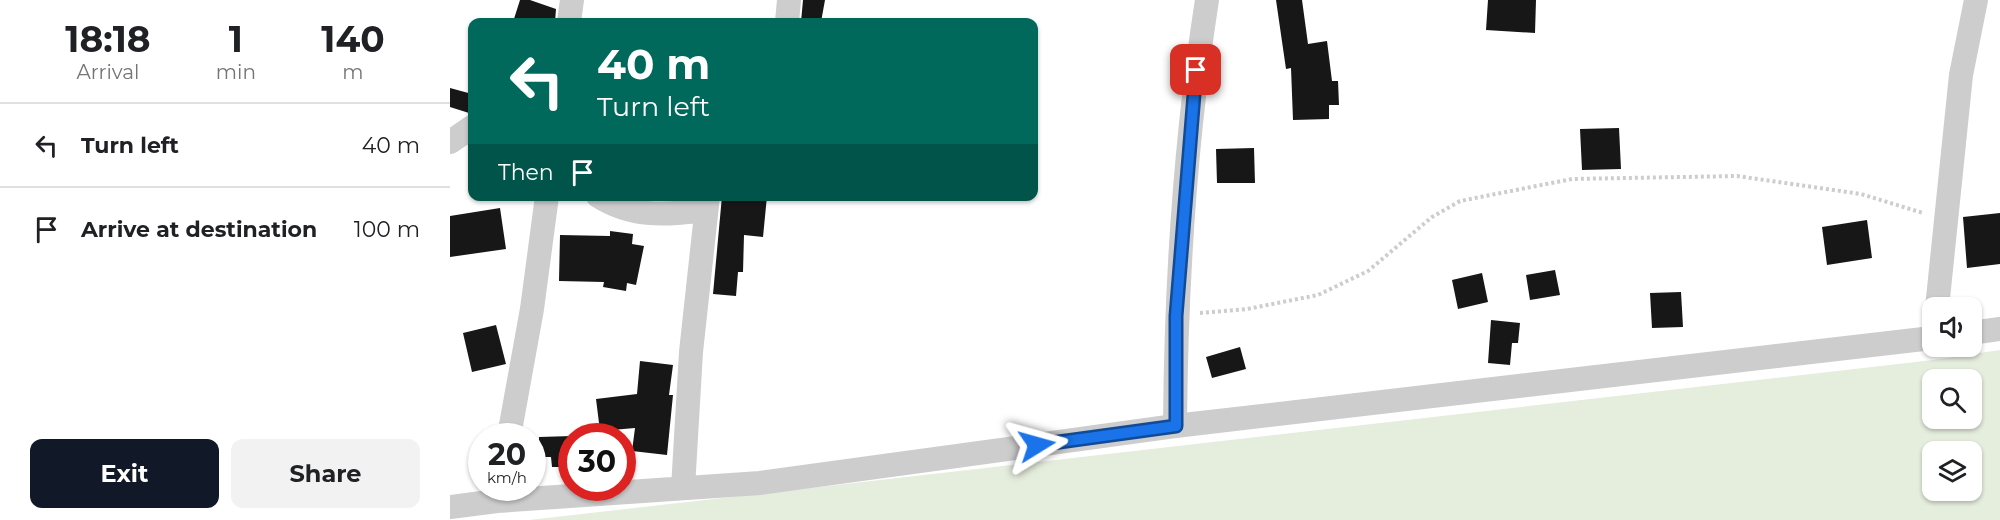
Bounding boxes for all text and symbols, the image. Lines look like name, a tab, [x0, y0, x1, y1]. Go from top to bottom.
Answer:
text: 18:18	[65, 17, 151, 61]
text: 1	[229, 17, 243, 61]
text: 140	[321, 17, 385, 61]
text: 40 m	[597, 38, 710, 90]
icon: left	[498, 42, 576, 120]
pin	[1170, 44, 1221, 95]
icon: arrive	[1179, 53, 1212, 86]
text: Arrival	[76, 60, 139, 84]
text: min	[216, 60, 256, 84]
text: m	[342, 60, 364, 84]
text: Turn left	[597, 90, 710, 123]
icon: left	[30, 129, 63, 162]
text: Turn left	[81, 132, 179, 159]
text: 40 m	[362, 132, 420, 159]
icon: arrive	[566, 156, 599, 189]
text: Then	[498, 159, 554, 186]
icon: arrive	[30, 213, 63, 246]
text: Arrive at destination	[81, 216, 317, 243]
text: 100 m	[354, 216, 420, 243]
map controls	[1922, 297, 1982, 501]
button: sound	[1922, 297, 1982, 357]
button: search	[1922, 369, 1982, 429]
position arrow	[1005, 413, 1069, 477]
speed limit sign: 30	[558, 423, 636, 501]
text: 20	[488, 436, 526, 473]
button: Exit	[30, 439, 219, 508]
button: Share	[231, 439, 420, 508]
button: layers	[1922, 441, 1982, 501]
text: km/h	[487, 468, 527, 487]

